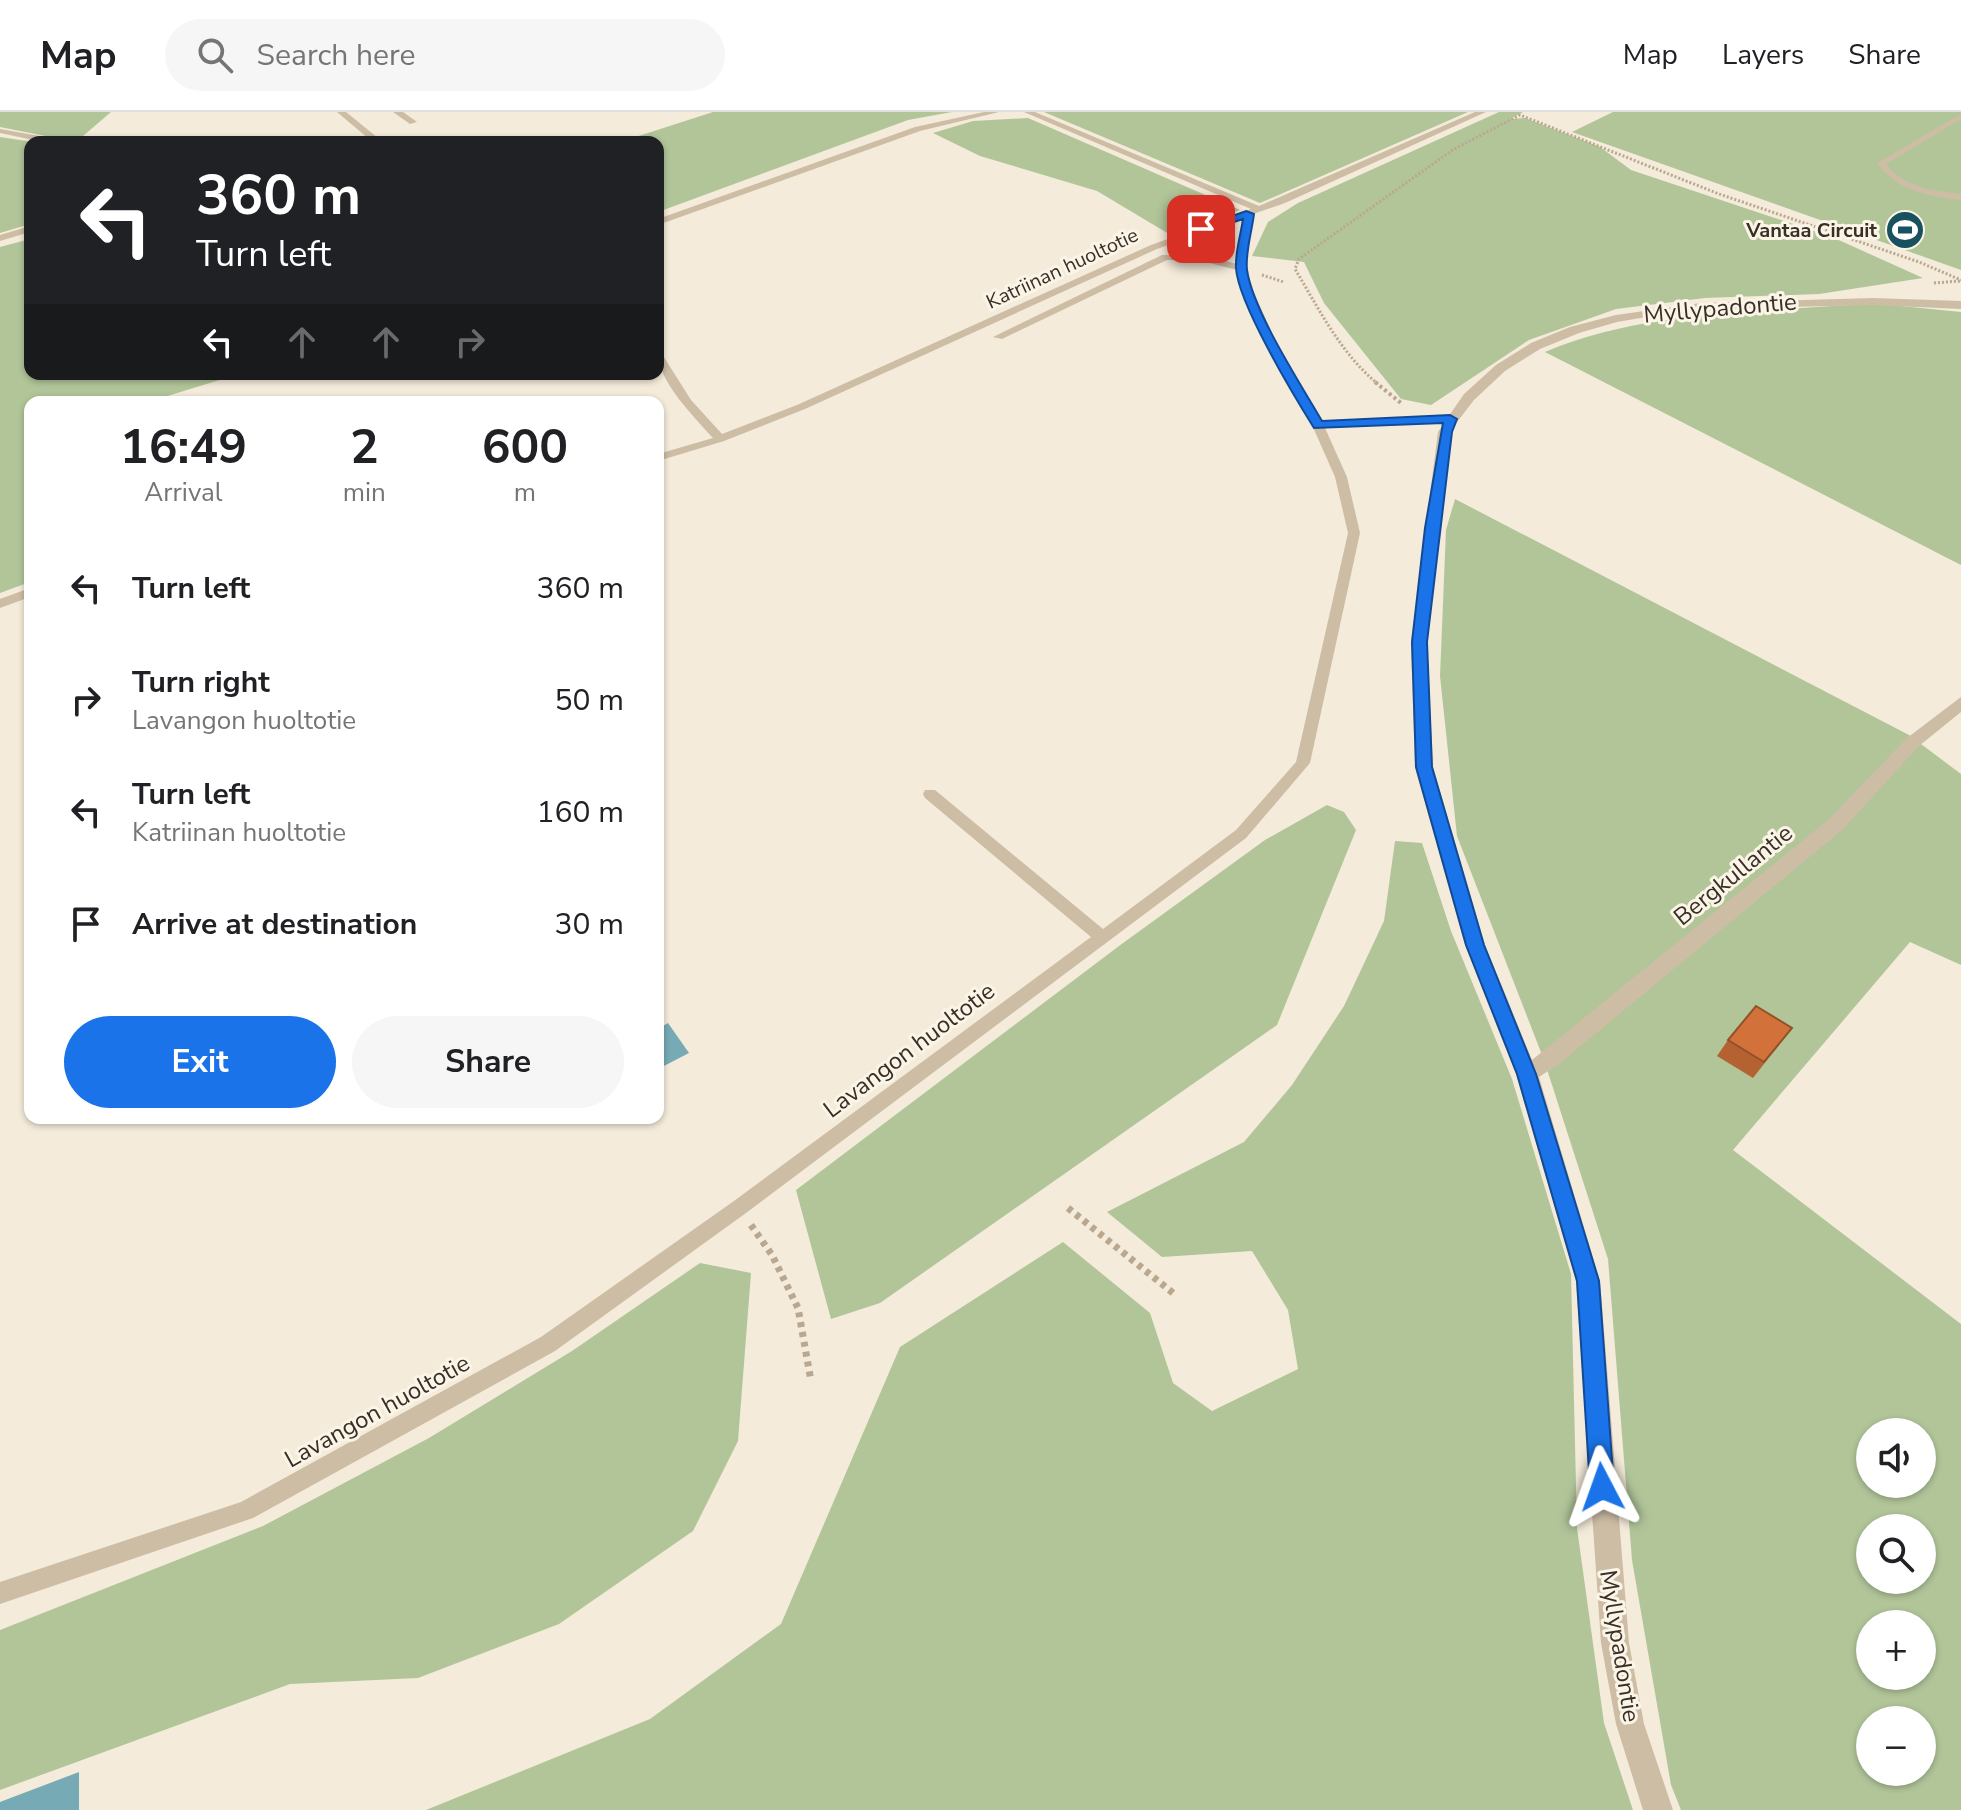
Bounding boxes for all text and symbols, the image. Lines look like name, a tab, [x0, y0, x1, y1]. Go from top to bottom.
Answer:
search box	[165, 19, 725, 91]
text: Map	[40, 30, 117, 81]
icon: search	[193, 33, 237, 77]
text: Search here	[257, 35, 416, 76]
text: Map	[1623, 36, 1678, 74]
text: Layers	[1722, 36, 1804, 74]
text: Share	[1848, 36, 1921, 74]
text: 360 m	[196, 157, 361, 234]
icon: left	[64, 168, 168, 272]
pin	[1167, 195, 1235, 263]
icon: arrive	[1179, 207, 1223, 251]
sports icon: Vantaa Circuit	[1884, 209, 1926, 251]
place label: Vantaa Circuit	[1745, 217, 1877, 244]
street label: Katriinan huoltotie	[982, 221, 1143, 315]
text: Turn left	[196, 230, 331, 279]
street label: Myllypadontie	[1642, 285, 1798, 331]
icon: left	[196, 320, 240, 364]
icon: ahead	[280, 320, 324, 364]
icon: ahead	[364, 320, 408, 364]
icon: right	[448, 320, 492, 364]
text: 16:49	[120, 414, 247, 480]
text: 2	[350, 414, 379, 480]
text: 600	[482, 414, 568, 480]
text: Arrival	[144, 475, 223, 510]
text: min	[343, 475, 386, 510]
text: m	[514, 475, 536, 510]
icon: left	[64, 566, 108, 610]
text: Turn left	[132, 568, 250, 609]
text: 360 m	[537, 568, 624, 609]
text: Turn right	[132, 662, 270, 703]
icon: right	[64, 678, 108, 722]
text: 50 m	[555, 680, 624, 721]
text: Lavangon huoltotie	[132, 703, 356, 738]
text: Turn left	[132, 774, 250, 815]
icon: left	[64, 790, 108, 834]
text: 160 m	[537, 792, 624, 833]
text: Katriinan huoltotie	[132, 815, 346, 850]
street label: Bergkullantie	[1667, 817, 1799, 933]
icon: arrive	[64, 902, 108, 946]
text: Arrive at destination	[132, 904, 417, 945]
text: 30 m	[555, 904, 624, 945]
street label: Lavangon huoltotie	[817, 975, 1001, 1125]
button: Exit	[64, 1016, 336, 1108]
button: Share	[352, 1016, 624, 1108]
street label: Lavangon huoltotie	[279, 1347, 475, 1475]
map controls	[1856, 1418, 1936, 1786]
button: sound	[1856, 1418, 1936, 1498]
position arrow	[1560, 1445, 1644, 1529]
button: search	[1856, 1514, 1936, 1594]
street label: Myllypadontie	[1592, 1568, 1648, 1724]
button: +	[1856, 1610, 1936, 1690]
button: −	[1856, 1706, 1936, 1786]

